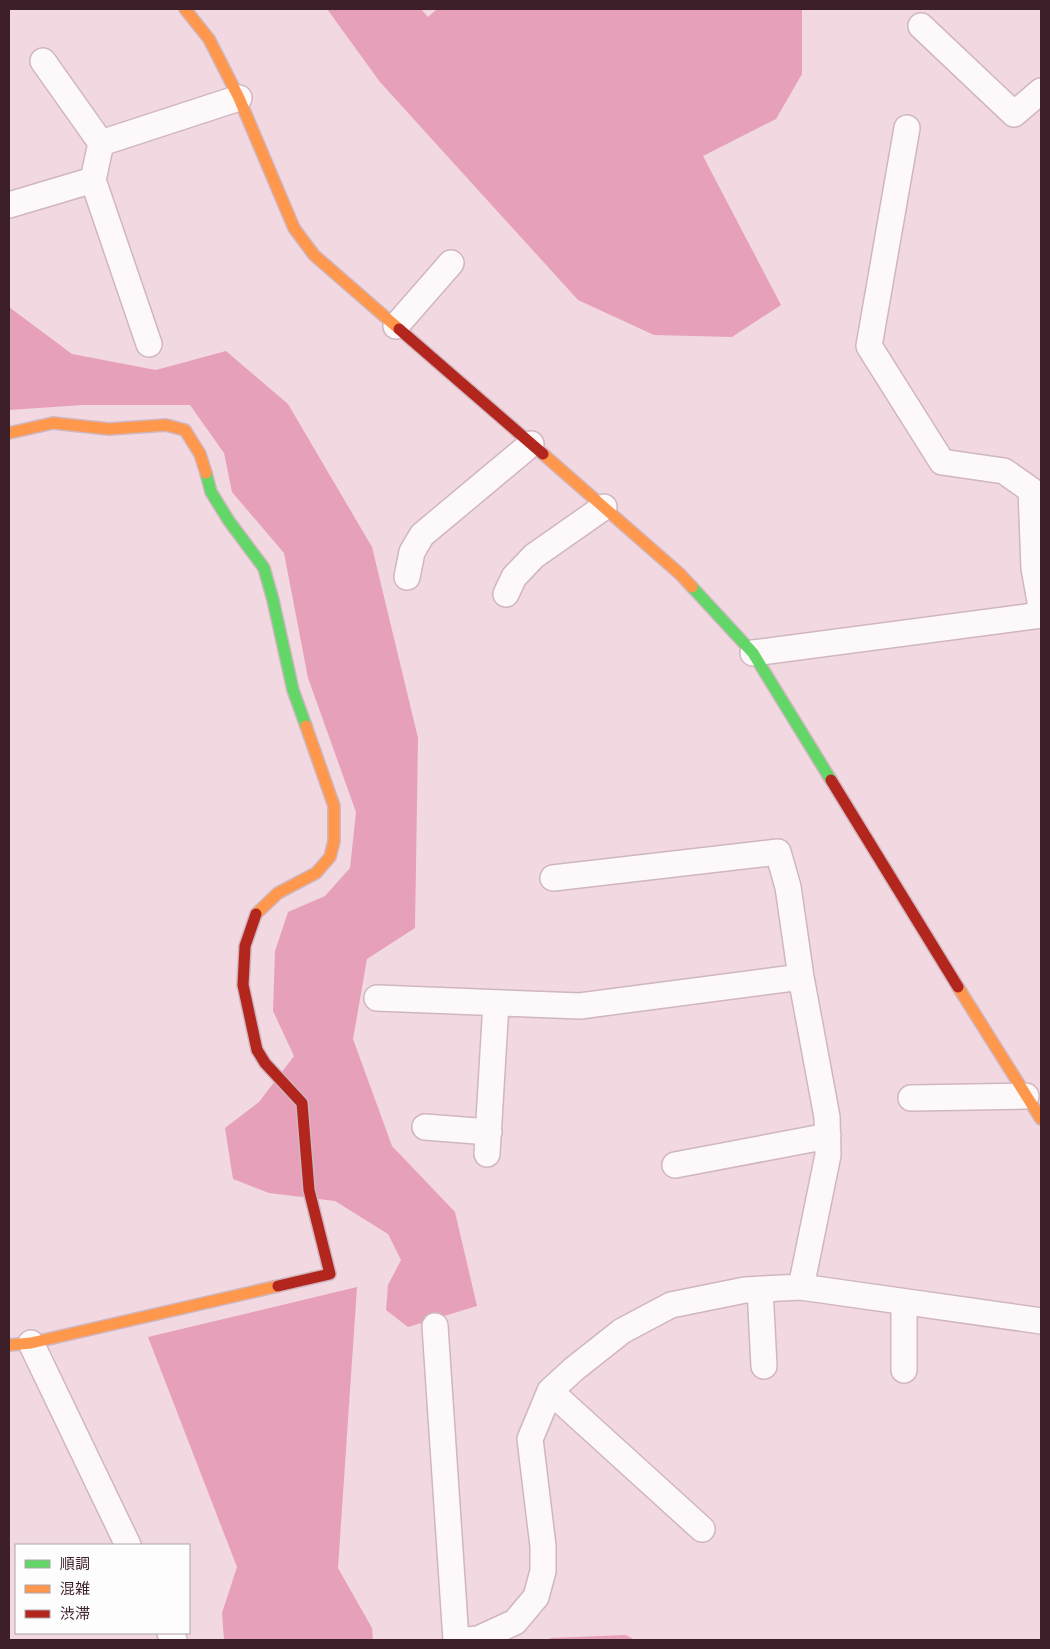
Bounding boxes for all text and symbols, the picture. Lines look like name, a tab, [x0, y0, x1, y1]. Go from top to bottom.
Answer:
legend	[15, 1544, 190, 1634]
text: 順調	[60, 1555, 90, 1573]
text: 混雑	[60, 1580, 90, 1598]
text: 渋滞	[60, 1605, 90, 1623]

